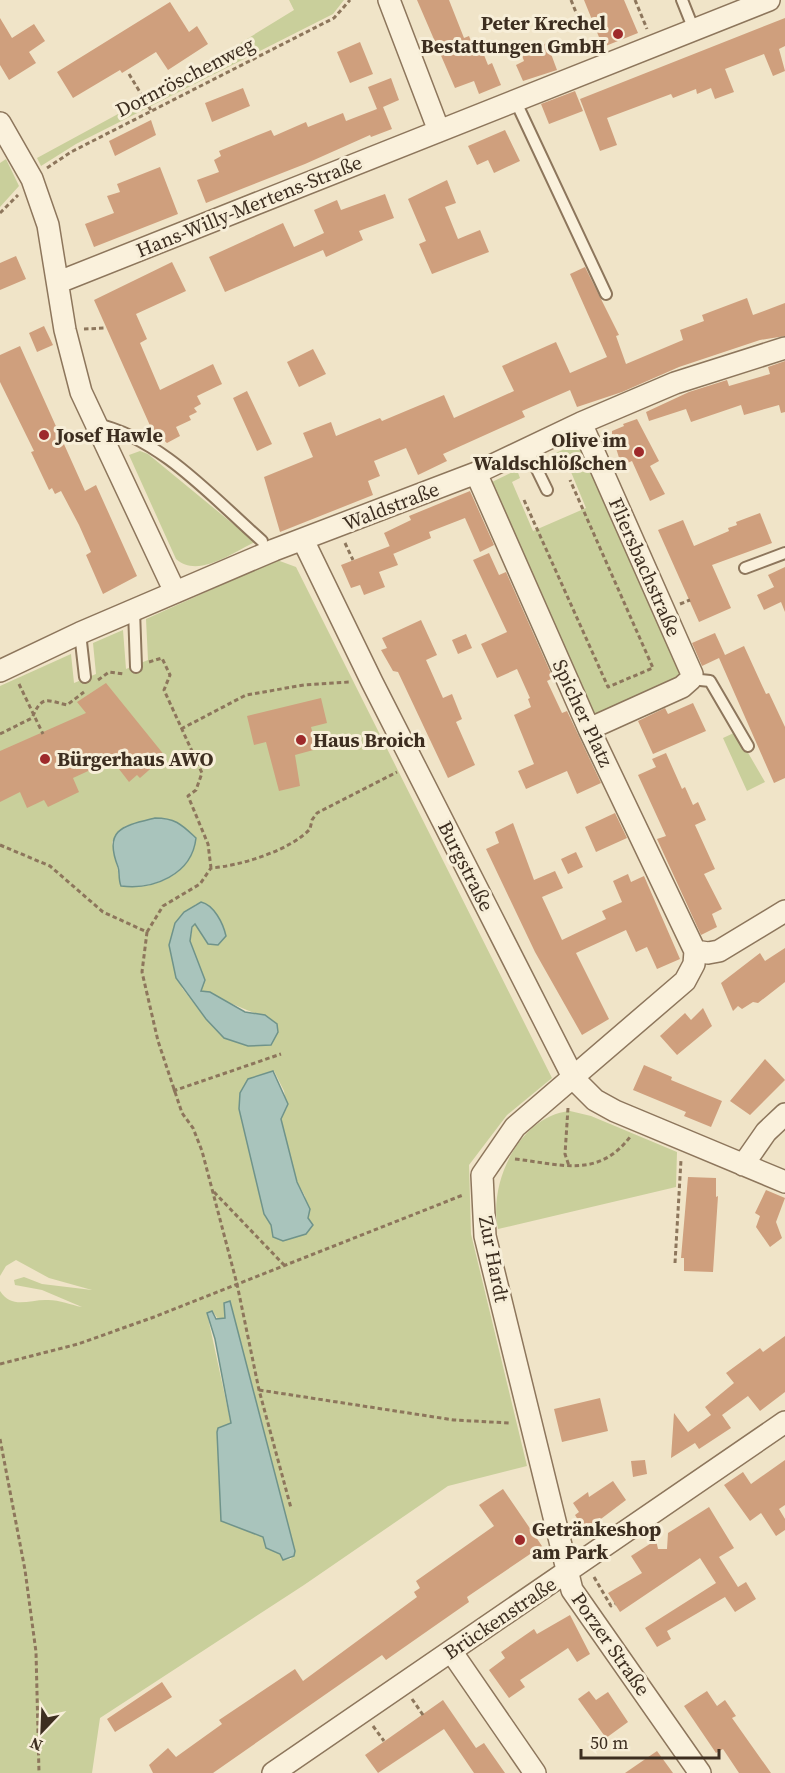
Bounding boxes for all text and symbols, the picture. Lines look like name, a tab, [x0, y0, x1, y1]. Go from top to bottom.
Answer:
place label: Peter Krechel Bestattungen GmbH	[421, 9, 606, 60]
marker: Peter Krechel Bestattungen GmbH	[611, 27, 625, 41]
street label: Dornröschenweg	[111, 30, 259, 124]
street label: Hans-Willy-Mertens-Straße	[132, 148, 366, 264]
place label: Josef Hawle	[54, 421, 163, 449]
place label: Olive im Waldschlößchen	[473, 426, 627, 477]
marker: Josef Hawle	[37, 428, 51, 442]
marker: Olive im Waldschlößchen	[632, 445, 646, 459]
street label: Waldstraße	[339, 475, 443, 537]
street label: Fliersbachstraße	[602, 493, 688, 641]
street label: Spicher Platz	[546, 655, 620, 771]
place label: Haus Broich	[313, 726, 426, 754]
marker: Haus Broich	[294, 733, 308, 747]
place label: Bürgerhaus AWO	[57, 745, 214, 773]
marker: Bürgerhaus AWO	[38, 752, 52, 766]
street label: Burgstraße	[431, 816, 501, 916]
street label: Zur Hardt	[472, 1214, 516, 1305]
place label: Getränkeshop am Park	[532, 1515, 661, 1566]
marker: Getränkeshop am Park	[513, 1533, 527, 1547]
street label: Brückenstraße	[438, 1570, 562, 1666]
street label: Porzer Straße	[565, 1587, 657, 1701]
north arrow	[12, 1701, 72, 1761]
scale bar	[581, 1722, 719, 1760]
text: 50 m	[590, 1730, 628, 1755]
text: N	[26, 1732, 46, 1757]

